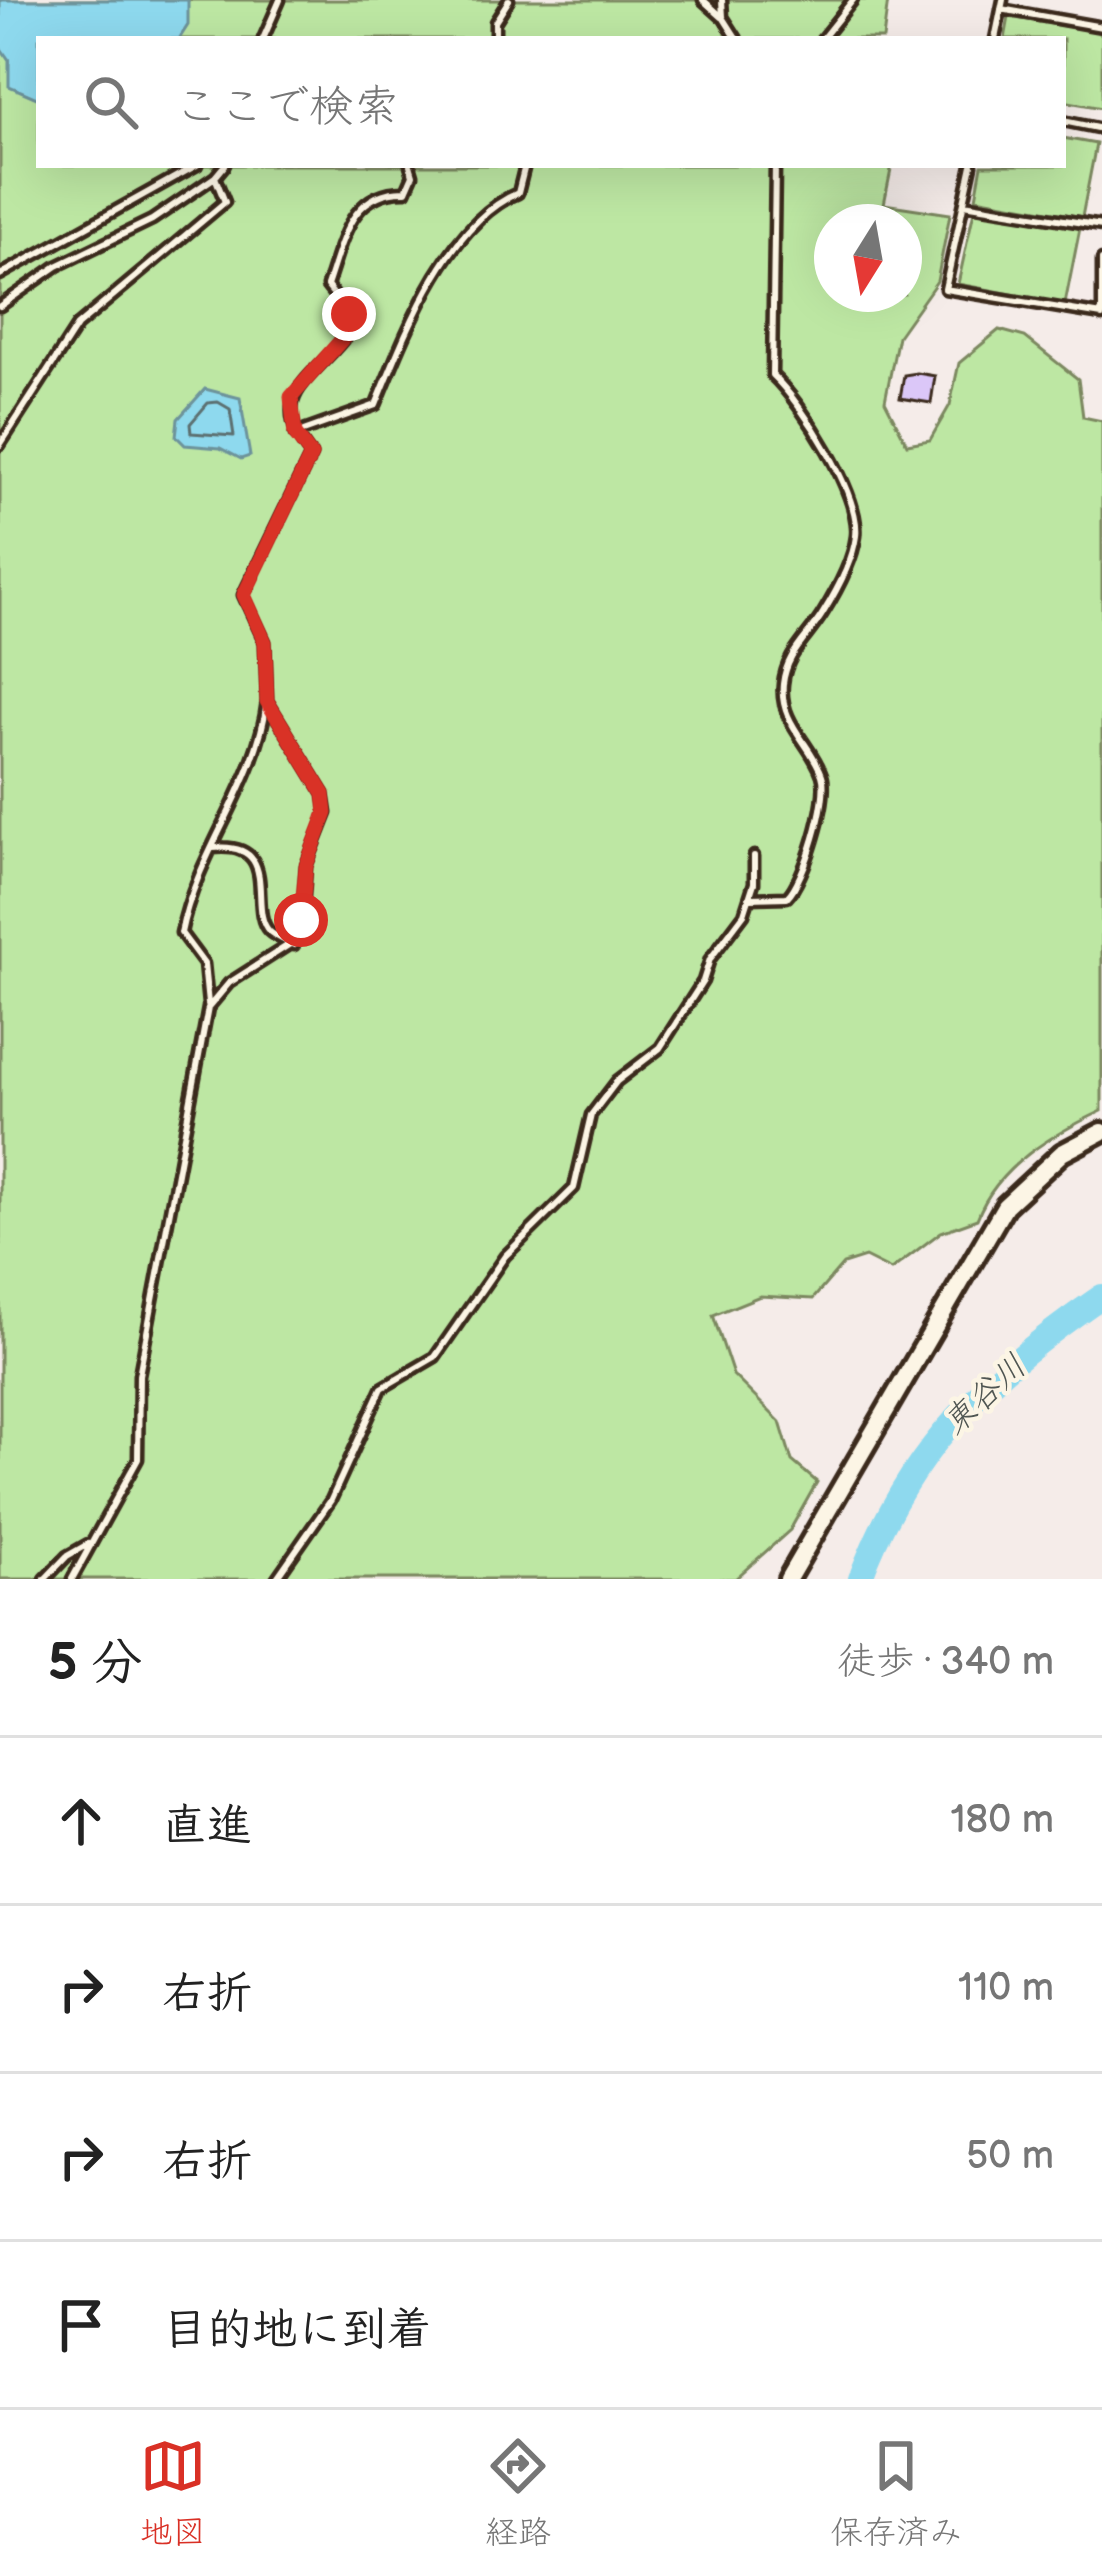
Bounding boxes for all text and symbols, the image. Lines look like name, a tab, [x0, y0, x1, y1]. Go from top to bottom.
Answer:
search box	[36, 36, 1066, 168]
icon: search	[78, 69, 144, 135]
text: ここで検索	[174, 80, 399, 135]
north arrow	[814, 204, 922, 312]
route end	[322, 287, 376, 341]
route start	[274, 893, 328, 947]
water label: 東谷川	[935, 1347, 1035, 1443]
text: 5 分	[48, 1633, 142, 1694]
text: 徒歩 · 340 m	[837, 1639, 1054, 1686]
icon: ahead	[48, 1788, 114, 1854]
text: 180 m	[950, 1797, 1054, 1844]
text: 直進	[162, 1799, 252, 1854]
icon: right	[48, 1956, 114, 2022]
text: 110 m	[958, 1965, 1054, 2012]
text: 右折	[162, 1967, 252, 2022]
icon: right	[48, 2124, 114, 2190]
text: 50 m	[966, 2133, 1054, 2180]
text: 右折	[162, 2135, 252, 2190]
icon: arrive	[48, 2292, 114, 2358]
text: 目的地に到着	[162, 2303, 432, 2358]
tab: 地図	[140, 2433, 206, 2553]
tab: 経路	[485, 2433, 551, 2553]
tab: 保存済み	[830, 2433, 962, 2553]

